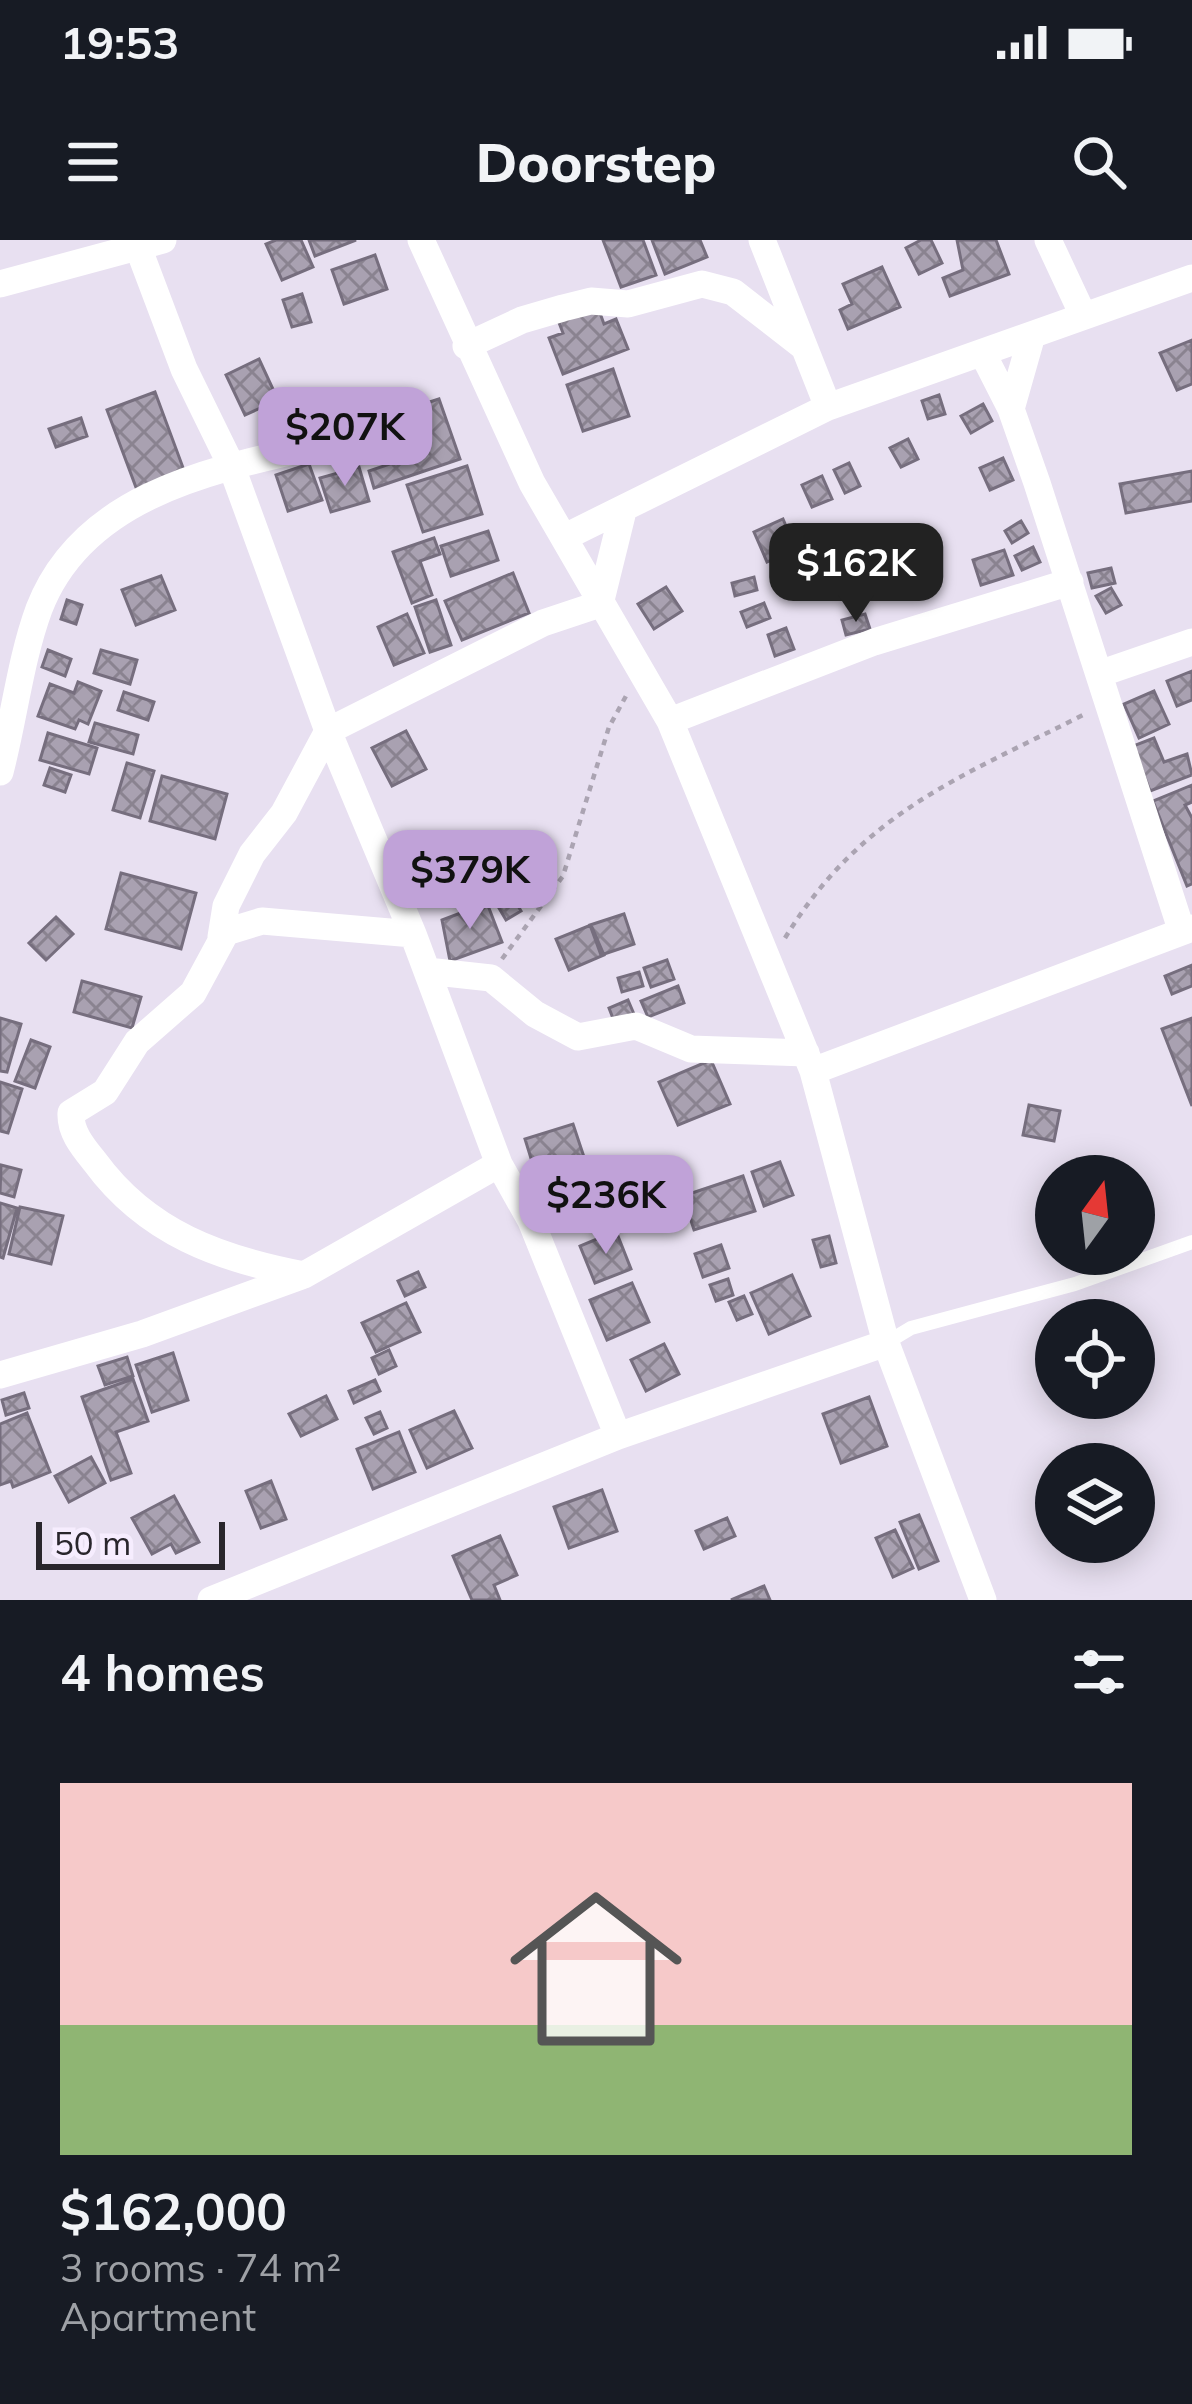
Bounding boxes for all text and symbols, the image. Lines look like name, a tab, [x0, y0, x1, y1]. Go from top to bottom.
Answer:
text: 19:53	[60, 14, 179, 70]
text: Doorstep	[476, 128, 716, 196]
icon: menu	[60, 129, 126, 195]
icon: search	[1066, 129, 1132, 195]
pin: $207K	[261, 387, 429, 489]
text: $207K	[285, 401, 405, 450]
pin: $162K	[772, 523, 940, 625]
text: $162K	[796, 537, 916, 586]
pin: $379K	[386, 830, 554, 932]
text: $379K	[410, 844, 530, 893]
pin: $236K	[522, 1155, 690, 1257]
north arrow	[1035, 1155, 1155, 1275]
map controls	[1035, 1155, 1155, 1563]
text: $236K	[546, 1169, 666, 1218]
button: locate	[1035, 1299, 1155, 1419]
button: layers	[1035, 1443, 1155, 1563]
scale bar	[36, 1516, 225, 1569]
text: 50 m	[54, 1522, 131, 1563]
icon: filters	[1066, 1639, 1132, 1705]
text: 4 homes	[60, 1640, 265, 1704]
icon: home	[488, 1861, 704, 2077]
text: $162,000	[60, 2179, 287, 2243]
text: 3 rooms · 74 m²	[60, 2243, 341, 2292]
text: Apartment	[60, 2292, 256, 2341]

